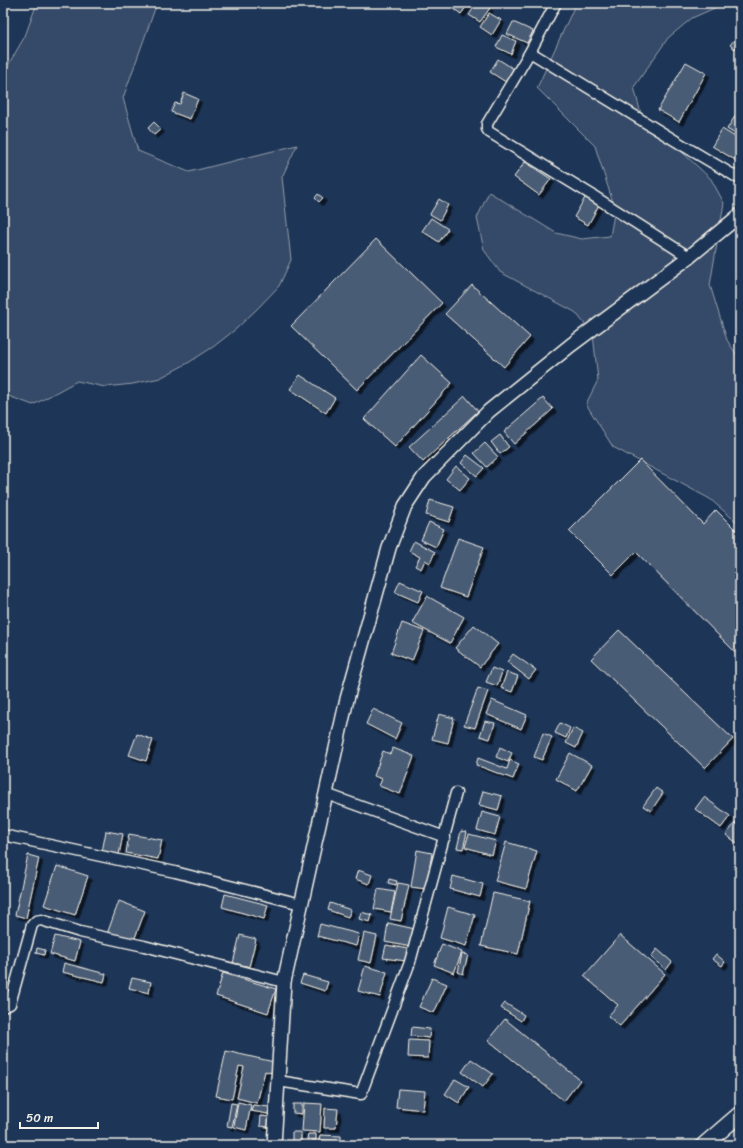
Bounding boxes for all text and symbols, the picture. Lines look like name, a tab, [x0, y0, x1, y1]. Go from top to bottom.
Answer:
scale bar	[20, 1104, 98, 1130]
text: 50 m	[26, 1107, 53, 1129]

